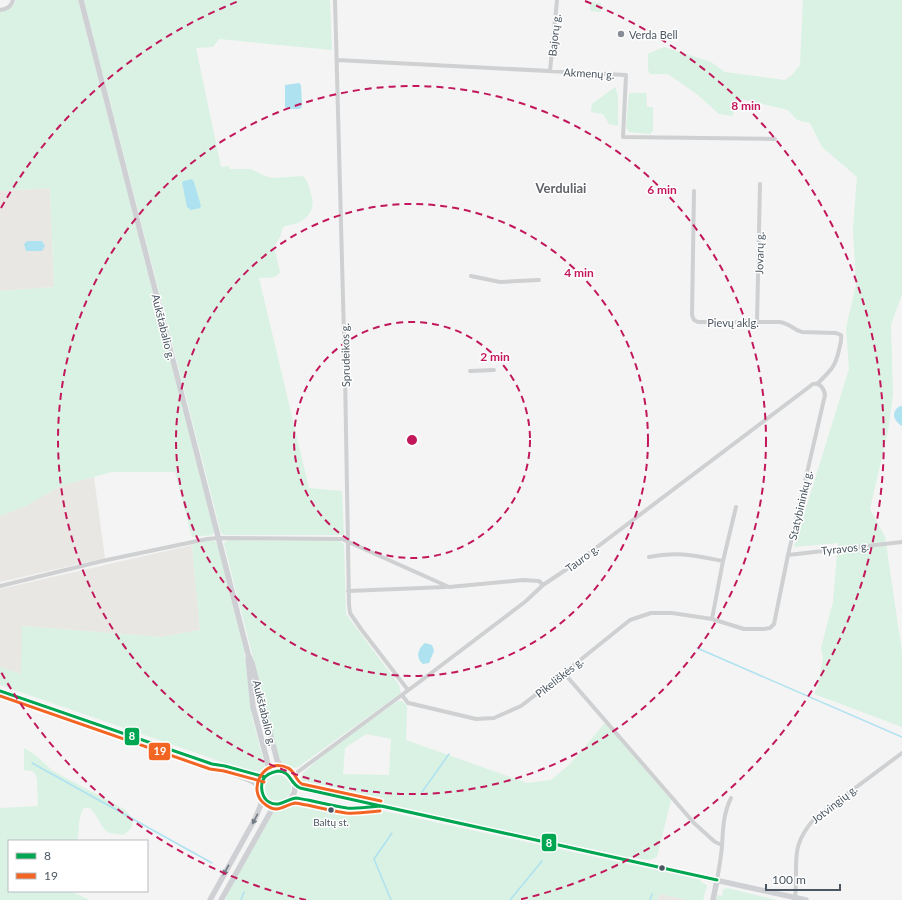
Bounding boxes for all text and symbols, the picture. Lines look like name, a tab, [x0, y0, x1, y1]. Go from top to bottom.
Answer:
street label: Bajorų g.	[545, 13, 563, 57]
place label: Verda Bell	[629, 28, 678, 41]
marker: Verda Bell	[616, 29, 626, 39]
street label: Akmenų g.	[563, 65, 615, 81]
text: 8 min	[731, 98, 761, 113]
district label: Verduliai	[535, 180, 586, 196]
text: 6 min	[647, 182, 677, 197]
street label: Jovarų g.	[752, 231, 766, 275]
text: 4 min	[564, 265, 594, 280]
street label: Aukštabalio g.	[150, 293, 178, 361]
street label: Pievų aklg.	[707, 316, 759, 329]
street label: Sprudeikos g.	[338, 323, 352, 387]
text: 2 min	[480, 349, 510, 364]
centre of rings	[405, 433, 419, 447]
street label: Statybininkų g.	[786, 469, 814, 541]
street label: Tyravos g.	[820, 539, 870, 557]
street label: Tauro g.	[563, 541, 601, 575]
street label: Pikeliškės g.	[532, 654, 586, 700]
street label: Aukštabalio g.	[251, 679, 279, 747]
line badge: 8	[124, 727, 140, 746]
text: 8	[129, 729, 135, 742]
line badge: 19	[148, 742, 171, 761]
text: 19	[154, 744, 166, 757]
street label: Jotvingių g.	[808, 782, 860, 826]
marker: Baltų st.	[326, 805, 336, 815]
one-way arrow	[251, 813, 258, 825]
place label: Baltų st.	[313, 816, 349, 828]
line badge: 8	[541, 833, 557, 852]
text: 8	[546, 836, 552, 849]
legend	[8, 840, 148, 892]
text: 8	[44, 848, 51, 863]
unlabelled marker	[657, 863, 667, 873]
one-way arrow	[223, 864, 230, 876]
scale bar	[766, 866, 840, 892]
text: 19	[44, 868, 58, 883]
text: 100 m	[772, 872, 806, 887]

